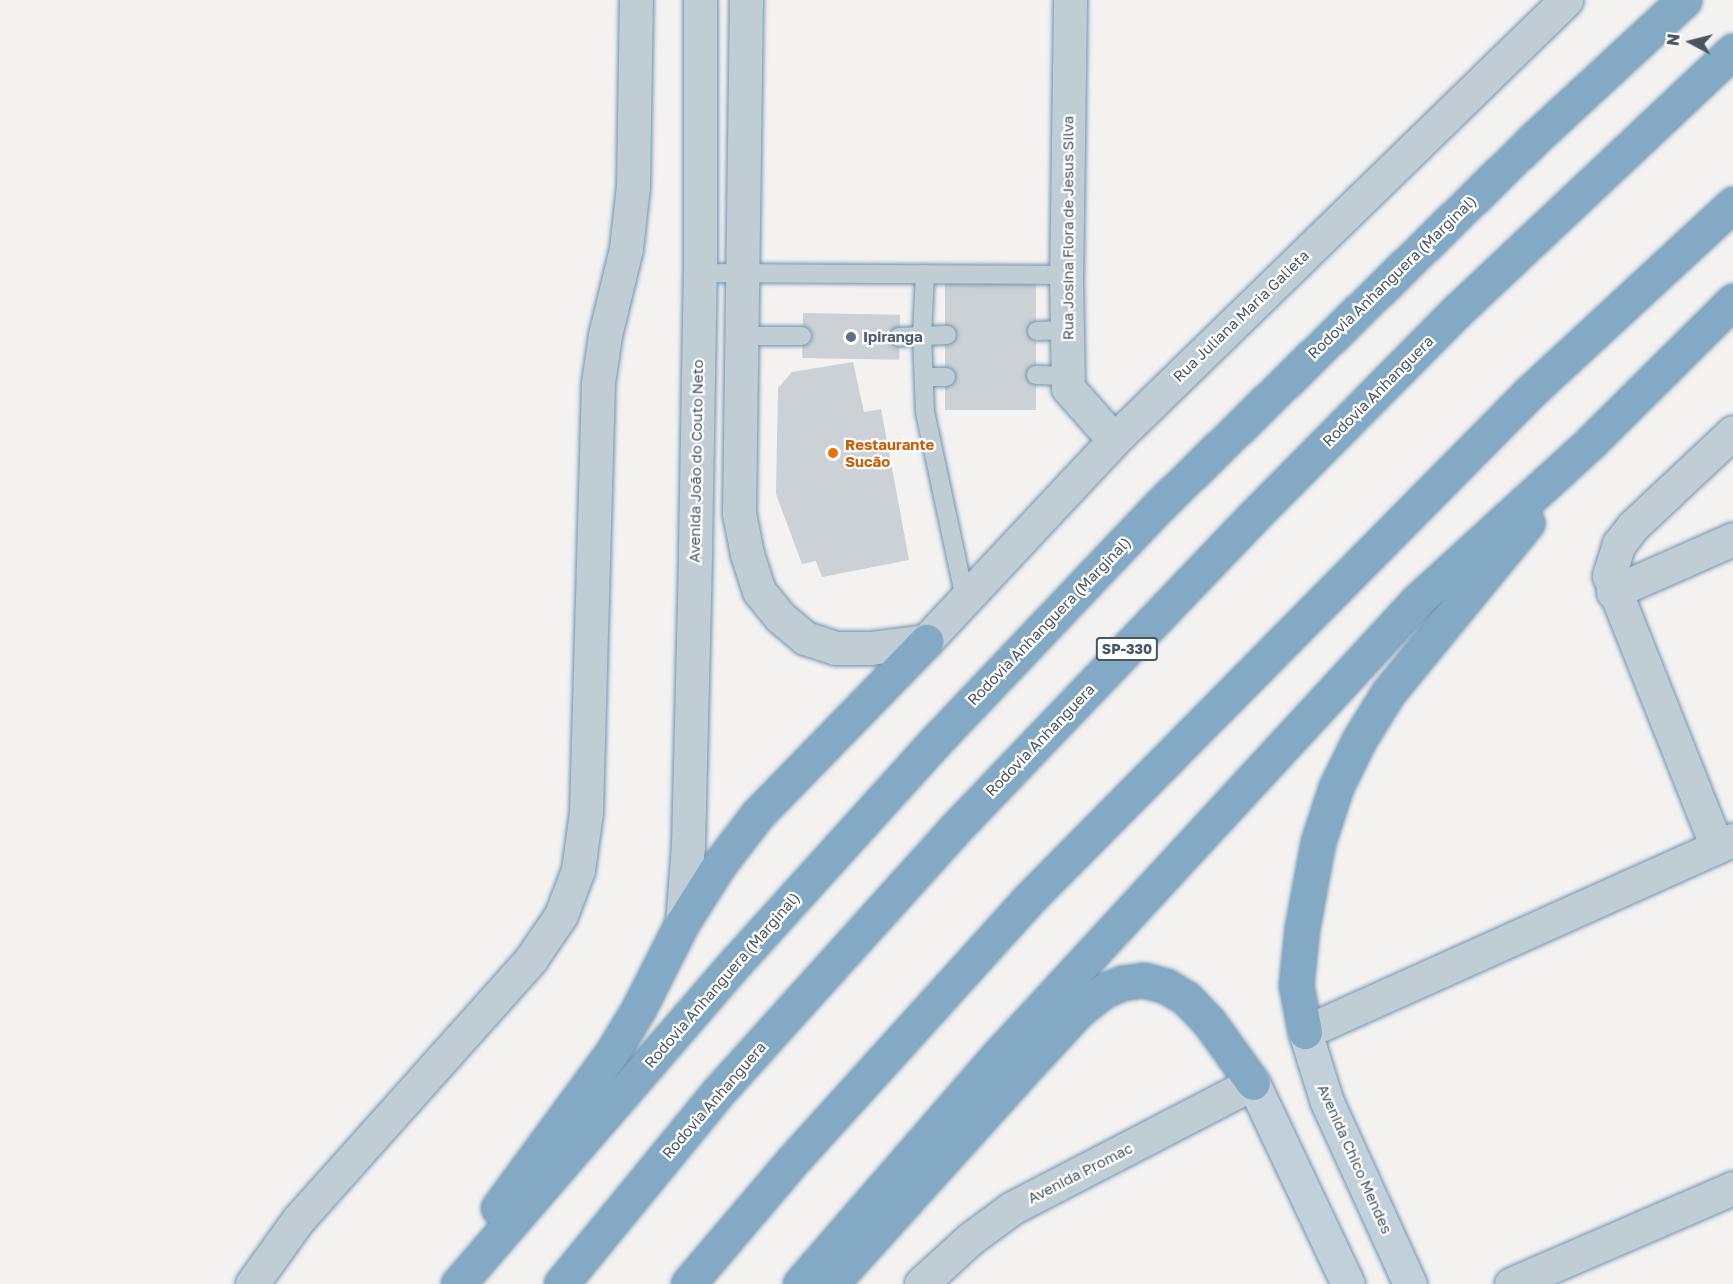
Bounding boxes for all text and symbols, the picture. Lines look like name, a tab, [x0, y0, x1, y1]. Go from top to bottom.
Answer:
north arrow	[1661, 12, 1721, 72]
text: N	[1662, 33, 1684, 47]
street label: Rua Josina Flora de Jesus Silva	[1059, 116, 1077, 340]
street label: Rodovia Anhanguera (Marginal)	[1304, 192, 1480, 362]
street label: Rua Juliana Maria Galieta	[1169, 246, 1313, 386]
place label: Ipiranga	[863, 328, 923, 346]
marker: Ipiranga	[844, 330, 858, 344]
street label: Rodovia Anhanguera	[1319, 332, 1437, 450]
street label: Avenida João do Couto Neto	[685, 359, 707, 563]
place label: Restaurante Sucão	[845, 435, 934, 470]
marker: Restaurante Sucão	[826, 446, 840, 460]
street label: Rodovia Anhanguera (Marginal)	[964, 533, 1134, 709]
road number: SP-330	[1096, 638, 1158, 660]
street label: Rodovia Anhanguera	[982, 680, 1098, 800]
street label: Rodovia Anhanguera (Marginal)	[641, 888, 803, 1072]
street label: Rodovia Anhanguera	[658, 1038, 770, 1162]
street label: Avenida Chico Mendes	[1314, 1081, 1396, 1237]
street label: Avenida Promac	[1025, 1139, 1135, 1207]

